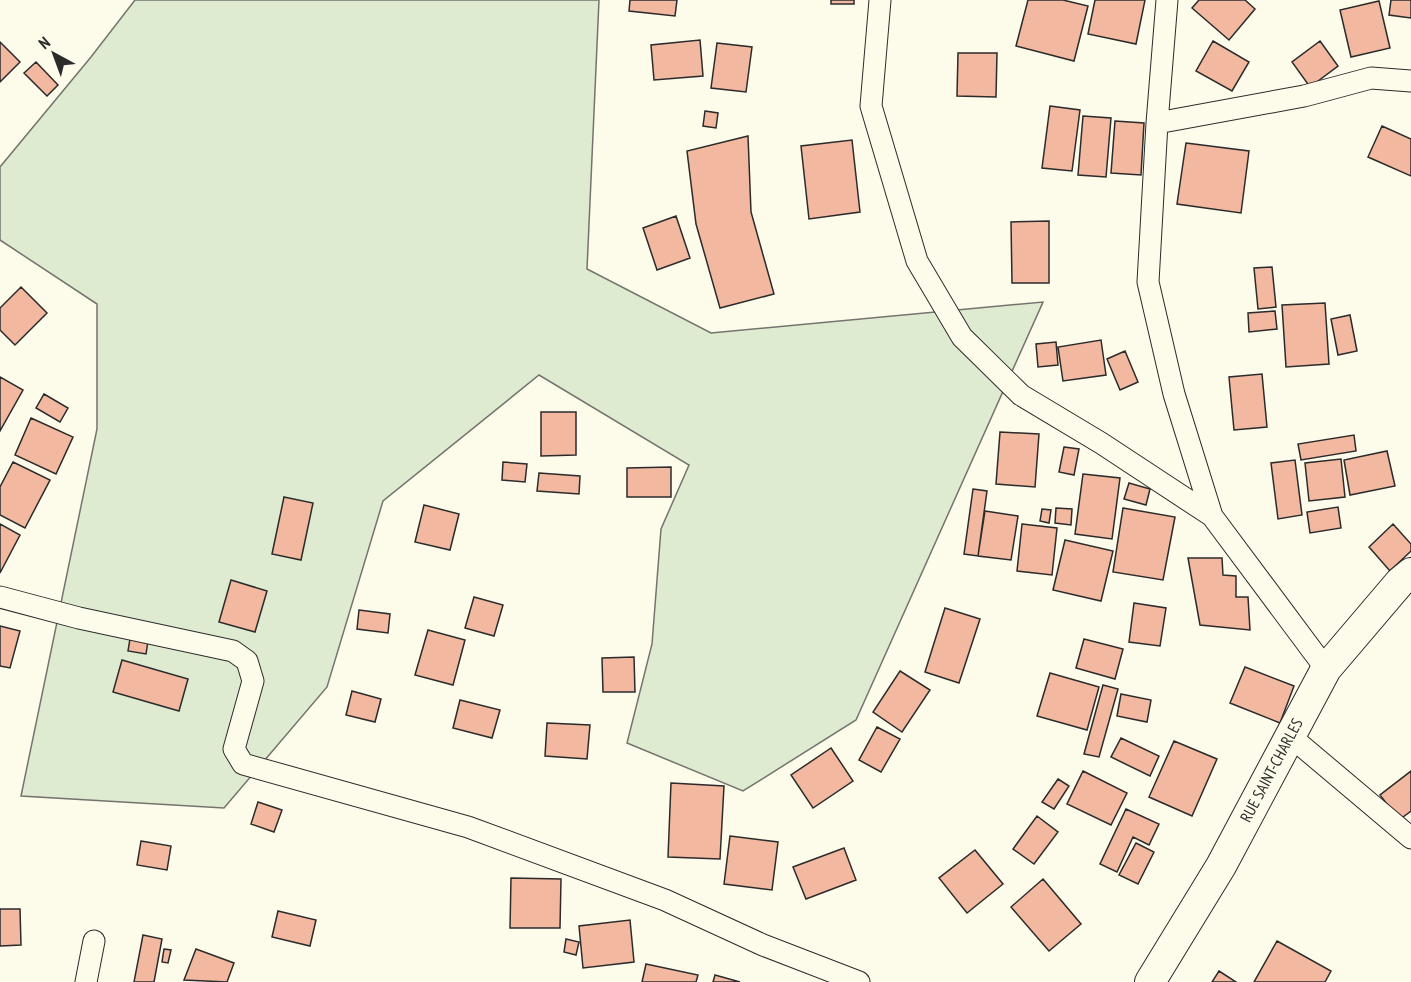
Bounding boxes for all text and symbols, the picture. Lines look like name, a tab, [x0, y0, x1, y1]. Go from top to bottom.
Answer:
north arrow	[24, 24, 84, 84]
text: N	[34, 32, 54, 53]
street label: RUE SAINT-CHARLES	[1235, 715, 1307, 825]

